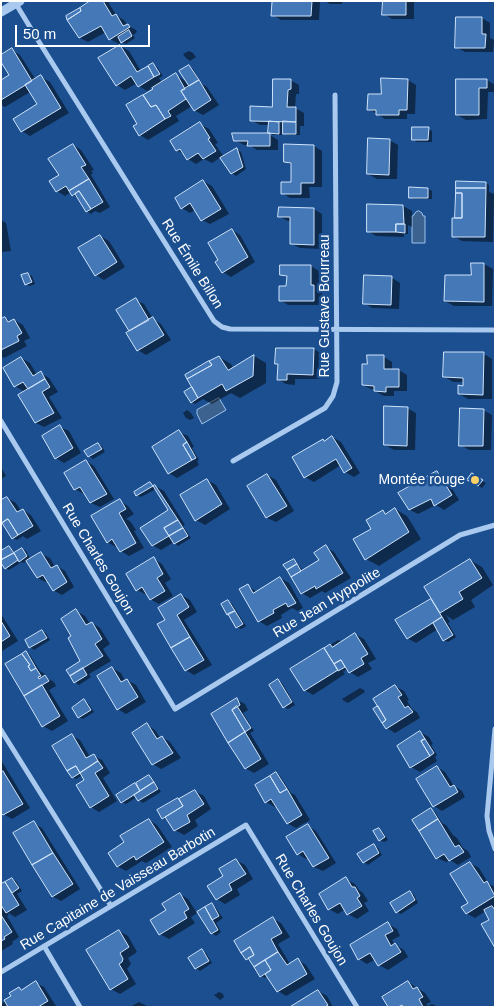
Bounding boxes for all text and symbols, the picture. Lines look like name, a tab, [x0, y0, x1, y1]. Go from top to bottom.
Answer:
scale bar	[18, 15, 152, 47]
text: 50 m	[23, 25, 56, 42]
street label: Rue Émile Billon	[158, 216, 226, 312]
street label: Rue Gustave Bourreau	[317, 234, 333, 378]
place label: Montée rouge	[379, 472, 465, 488]
marker: Montée rouge	[469, 474, 481, 486]
street label: Rue Charles Goujon	[58, 500, 138, 618]
street label: Rue Jean Hyppolite	[270, 564, 384, 642]
street label: Rue Capitaine de Vaisseau Barbotin	[17, 824, 219, 954]
street label: Rue Charles Goujon	[271, 851, 351, 969]

